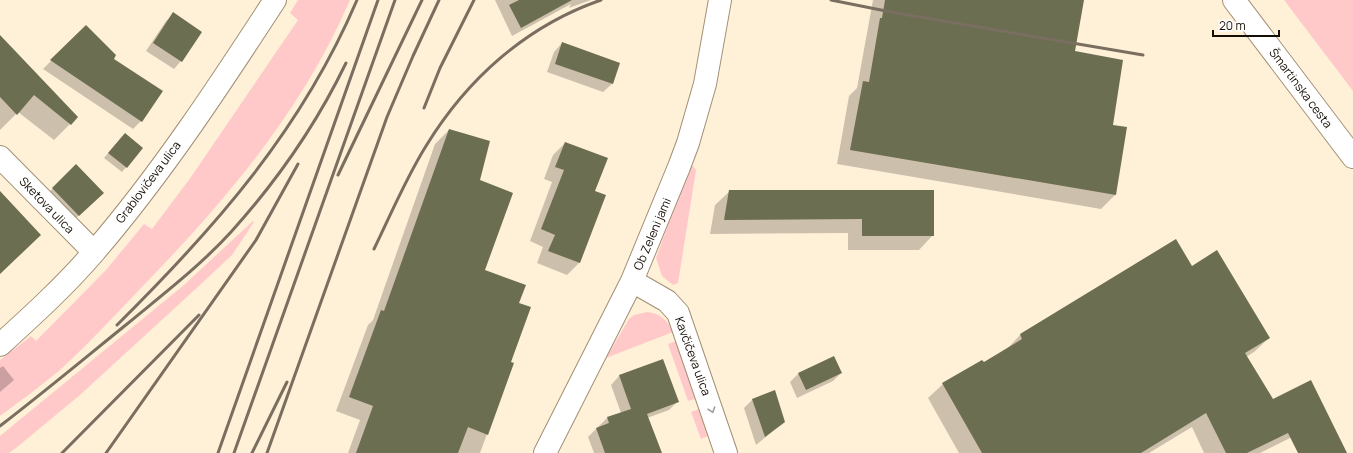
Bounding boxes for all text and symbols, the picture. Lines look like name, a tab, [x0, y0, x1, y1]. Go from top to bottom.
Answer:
scale bar	[1213, 12, 1279, 38]
text: 20 m	[1219, 17, 1246, 34]
street label: Šmartinska cesta	[1265, 45, 1337, 131]
street label: Grablovičeva ulica	[111, 137, 185, 227]
street label: Sketova ulica	[16, 173, 78, 237]
street label: Ob Zeleni jami	[629, 195, 675, 273]
street label: Kavčičeva ulica	[671, 314, 715, 398]
one-way arrow	[707, 406, 716, 413]

